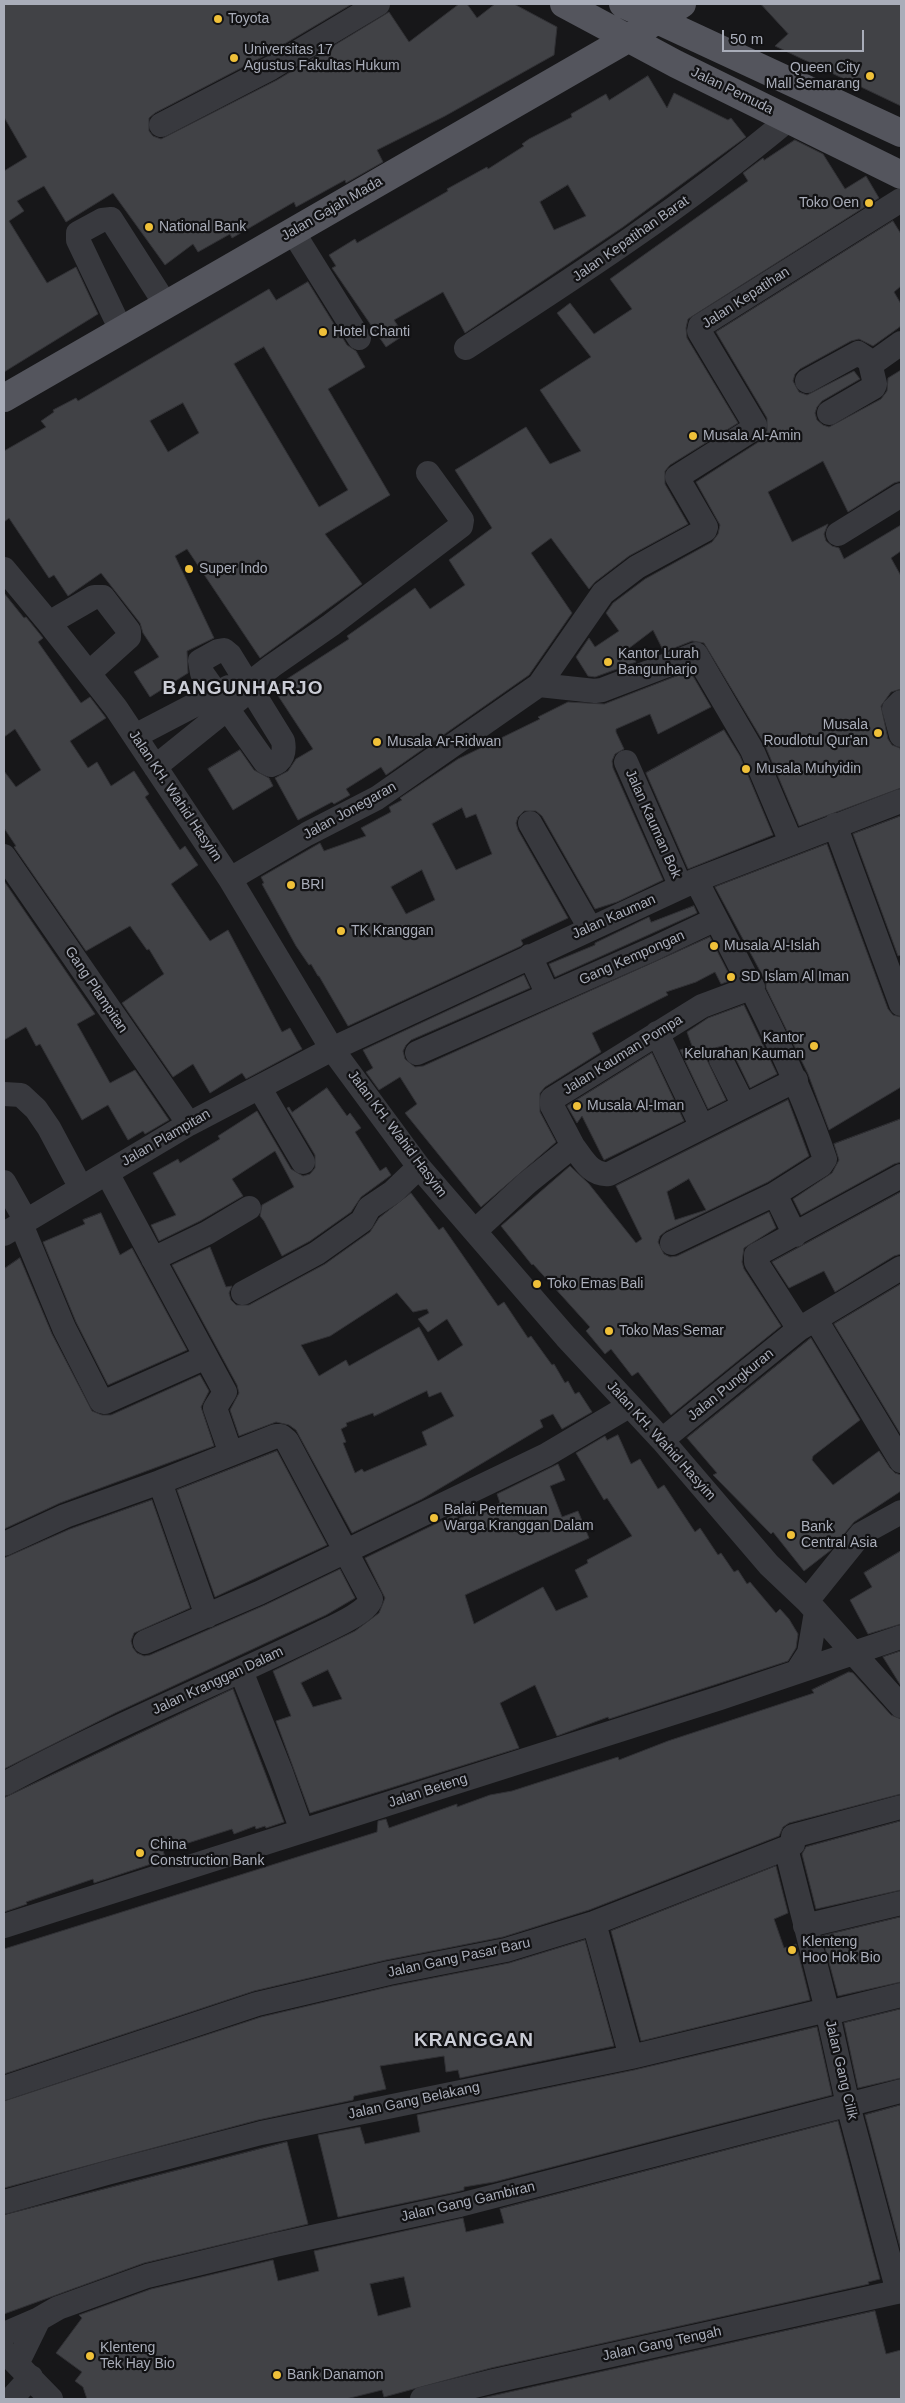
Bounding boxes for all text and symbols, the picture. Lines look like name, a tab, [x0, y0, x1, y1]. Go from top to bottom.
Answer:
place label: Toyota	[228, 11, 269, 27]
marker: Toyota	[212, 13, 224, 25]
scale bar	[725, 20, 868, 52]
text: 50 m	[730, 30, 763, 47]
place label: Universitas 17 Agustus Fakultas Hukum	[244, 42, 400, 74]
marker: Universitas 17 Agustus Fakultas Hukum	[228, 52, 240, 64]
place label: Queen City Mall Semarang	[766, 60, 860, 92]
street label: Jalan Pemuda	[688, 64, 776, 118]
marker: Queen City Mall Semarang	[864, 70, 876, 82]
street label: Jalan Gajah Mada	[279, 173, 385, 245]
street label: Jalan Kepatihan Barat	[570, 193, 692, 285]
place label: Toko Oen	[799, 195, 859, 211]
marker: Toko Oen	[863, 197, 875, 209]
place label: National Bank	[159, 219, 246, 235]
marker: National Bank	[143, 221, 155, 233]
street label: Jalan Kepatihan	[699, 264, 793, 332]
place label: Hotel Chanti	[333, 324, 410, 340]
marker: Hotel Chanti	[317, 326, 329, 338]
place label: Musala Al-Amin	[703, 428, 801, 444]
marker: Musala Al-Amin	[687, 430, 699, 442]
place label: Super Indo	[199, 561, 267, 577]
marker: Super Indo	[183, 563, 195, 575]
place label: Kantor Lurah Bangunharjo	[618, 646, 699, 679]
marker: Kantor Lurah Bangunharjo	[602, 656, 614, 668]
district label: BANGUNHARJO	[161, 678, 325, 700]
place label: Musala Roudlotul Qur'an	[763, 717, 868, 750]
street label: Jalan KH. Wahid Hasyim	[125, 727, 225, 865]
marker: Musala Roudlotul Qur'an	[872, 727, 884, 739]
place label: Musala Ar-Ridwan	[387, 734, 501, 750]
marker: Musala Ar-Ridwan	[371, 736, 383, 748]
place label: Musala Muhyidin	[756, 761, 861, 777]
marker: Musala Muhyidin	[740, 763, 752, 775]
street label: Jalan Kauman Bok	[621, 767, 685, 881]
street label: Jalan Jonegaran	[301, 779, 399, 843]
place label: BRI	[301, 877, 324, 893]
marker: BRI	[285, 879, 297, 891]
street label: Jalan Kauman	[570, 891, 658, 943]
place label: TK Kranggan	[351, 923, 433, 939]
marker: TK Kranggan	[335, 925, 347, 937]
street label: Gang Kempongan	[577, 927, 687, 989]
place label: Musala Al-Islah	[724, 938, 820, 954]
marker: Musala Al-Islah	[708, 940, 720, 952]
street label: Gang Plampitan	[61, 944, 131, 1036]
place label: SD Islam Al Iman	[741, 969, 849, 985]
marker: SD Islam Al Iman	[725, 971, 737, 983]
street label: Jalan Kauman Pompa	[560, 1011, 686, 1099]
place label: Kantor Kelurahan Kauman	[684, 1030, 804, 1062]
marker: Kantor Kelurahan Kauman	[808, 1040, 820, 1052]
street label: Jalan KH. Wahid Hasyim	[344, 1067, 450, 1201]
place label: Musala Al-Iman	[587, 1098, 684, 1114]
marker: Musala Al-Iman	[571, 1100, 583, 1112]
street label: Jalan Plampitan	[119, 1106, 213, 1170]
place label: Toko Emas Bali	[547, 1276, 643, 1292]
marker: Toko Emas Bali	[531, 1278, 543, 1290]
place label: Toko Mas Semar	[619, 1323, 724, 1339]
marker: Toko Mas Semar	[603, 1325, 615, 1337]
street label: Jalan Pungkuran	[685, 1345, 777, 1425]
street label: Jalan KH. Wahid Hasyim	[603, 1378, 719, 1504]
place label: Balai Pertemuan Warga Kranggan Dalam	[444, 1502, 594, 1534]
marker: Balai Pertemuan Warga Kranggan Dalam	[428, 1512, 440, 1524]
place label: Bank Central Asia	[801, 1519, 877, 1551]
marker: Bank Central Asia	[785, 1529, 797, 1541]
street label: Jalan Kranggan Dalam	[150, 1643, 286, 1719]
street label: Jalan Beteng	[387, 1770, 469, 1812]
place label: China Construction Bank	[150, 1837, 264, 1870]
marker: China Construction Bank	[134, 1847, 146, 1859]
place label: Klenteng Hoo Hok Bio	[802, 1934, 881, 1966]
street label: Jalan Gang Pasar Baru	[386, 1935, 532, 1981]
marker: Klenteng Hoo Hok Bio	[786, 1944, 798, 1956]
street label: Jalan Gang Cilik	[821, 2018, 861, 2122]
district label: KRANGGAN	[413, 2030, 535, 2052]
street label: Jalan Gang Belakang	[347, 2079, 481, 2123]
street label: Jalan Gang Gambiran	[399, 2178, 537, 2226]
street label: Jalan Gang Tengah	[601, 2323, 723, 2365]
place label: Klenteng Tek Hay Bio	[100, 2340, 175, 2372]
marker: Klenteng Tek Hay Bio	[84, 2350, 96, 2362]
place label: Bank Danamon	[287, 2367, 384, 2383]
marker: Bank Danamon	[271, 2369, 283, 2381]

